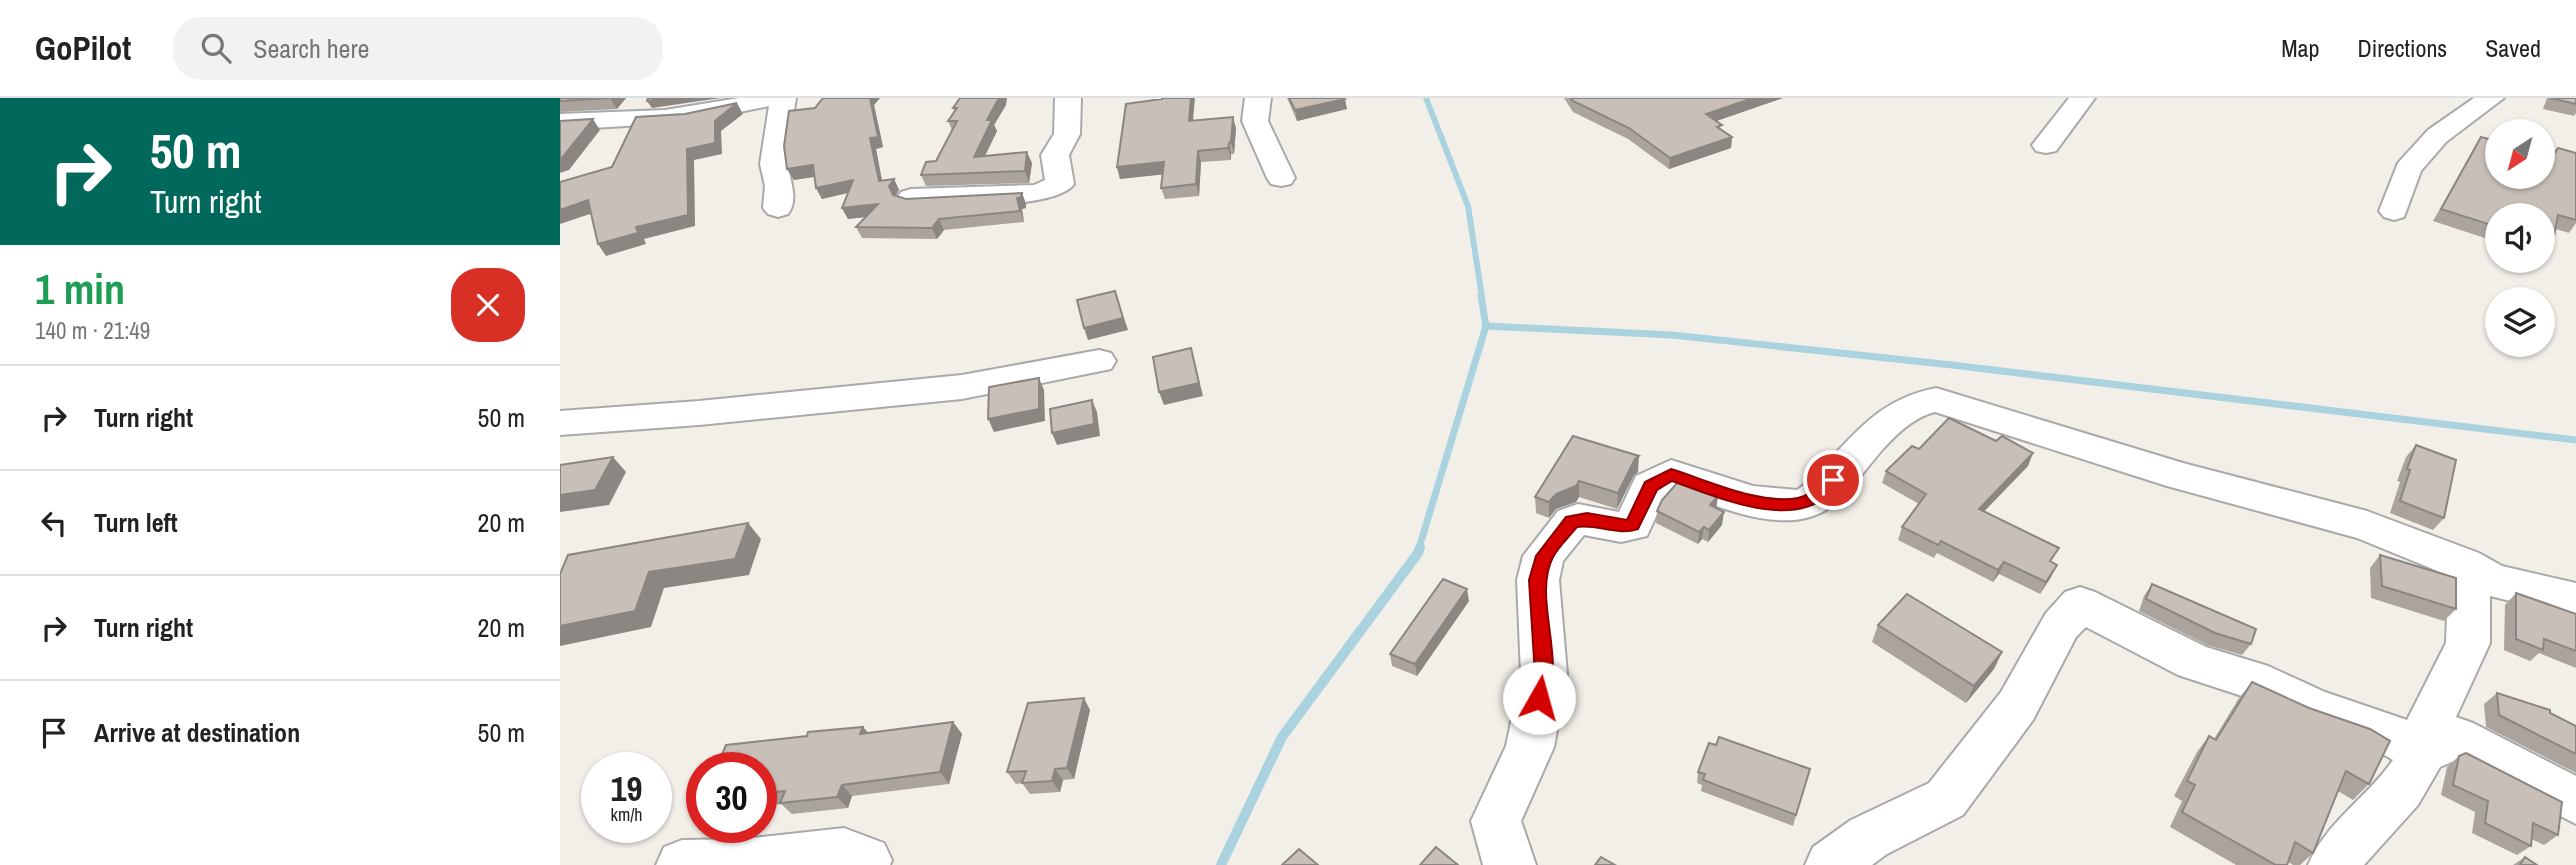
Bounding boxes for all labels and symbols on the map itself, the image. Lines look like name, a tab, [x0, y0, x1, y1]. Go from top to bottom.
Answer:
north arrow	[2485, 119, 2555, 189]
pin	[1803, 450, 1863, 510]
position arrow	[1502, 661, 1576, 735]
speed limit sign: 30	[686, 752, 777, 843]

